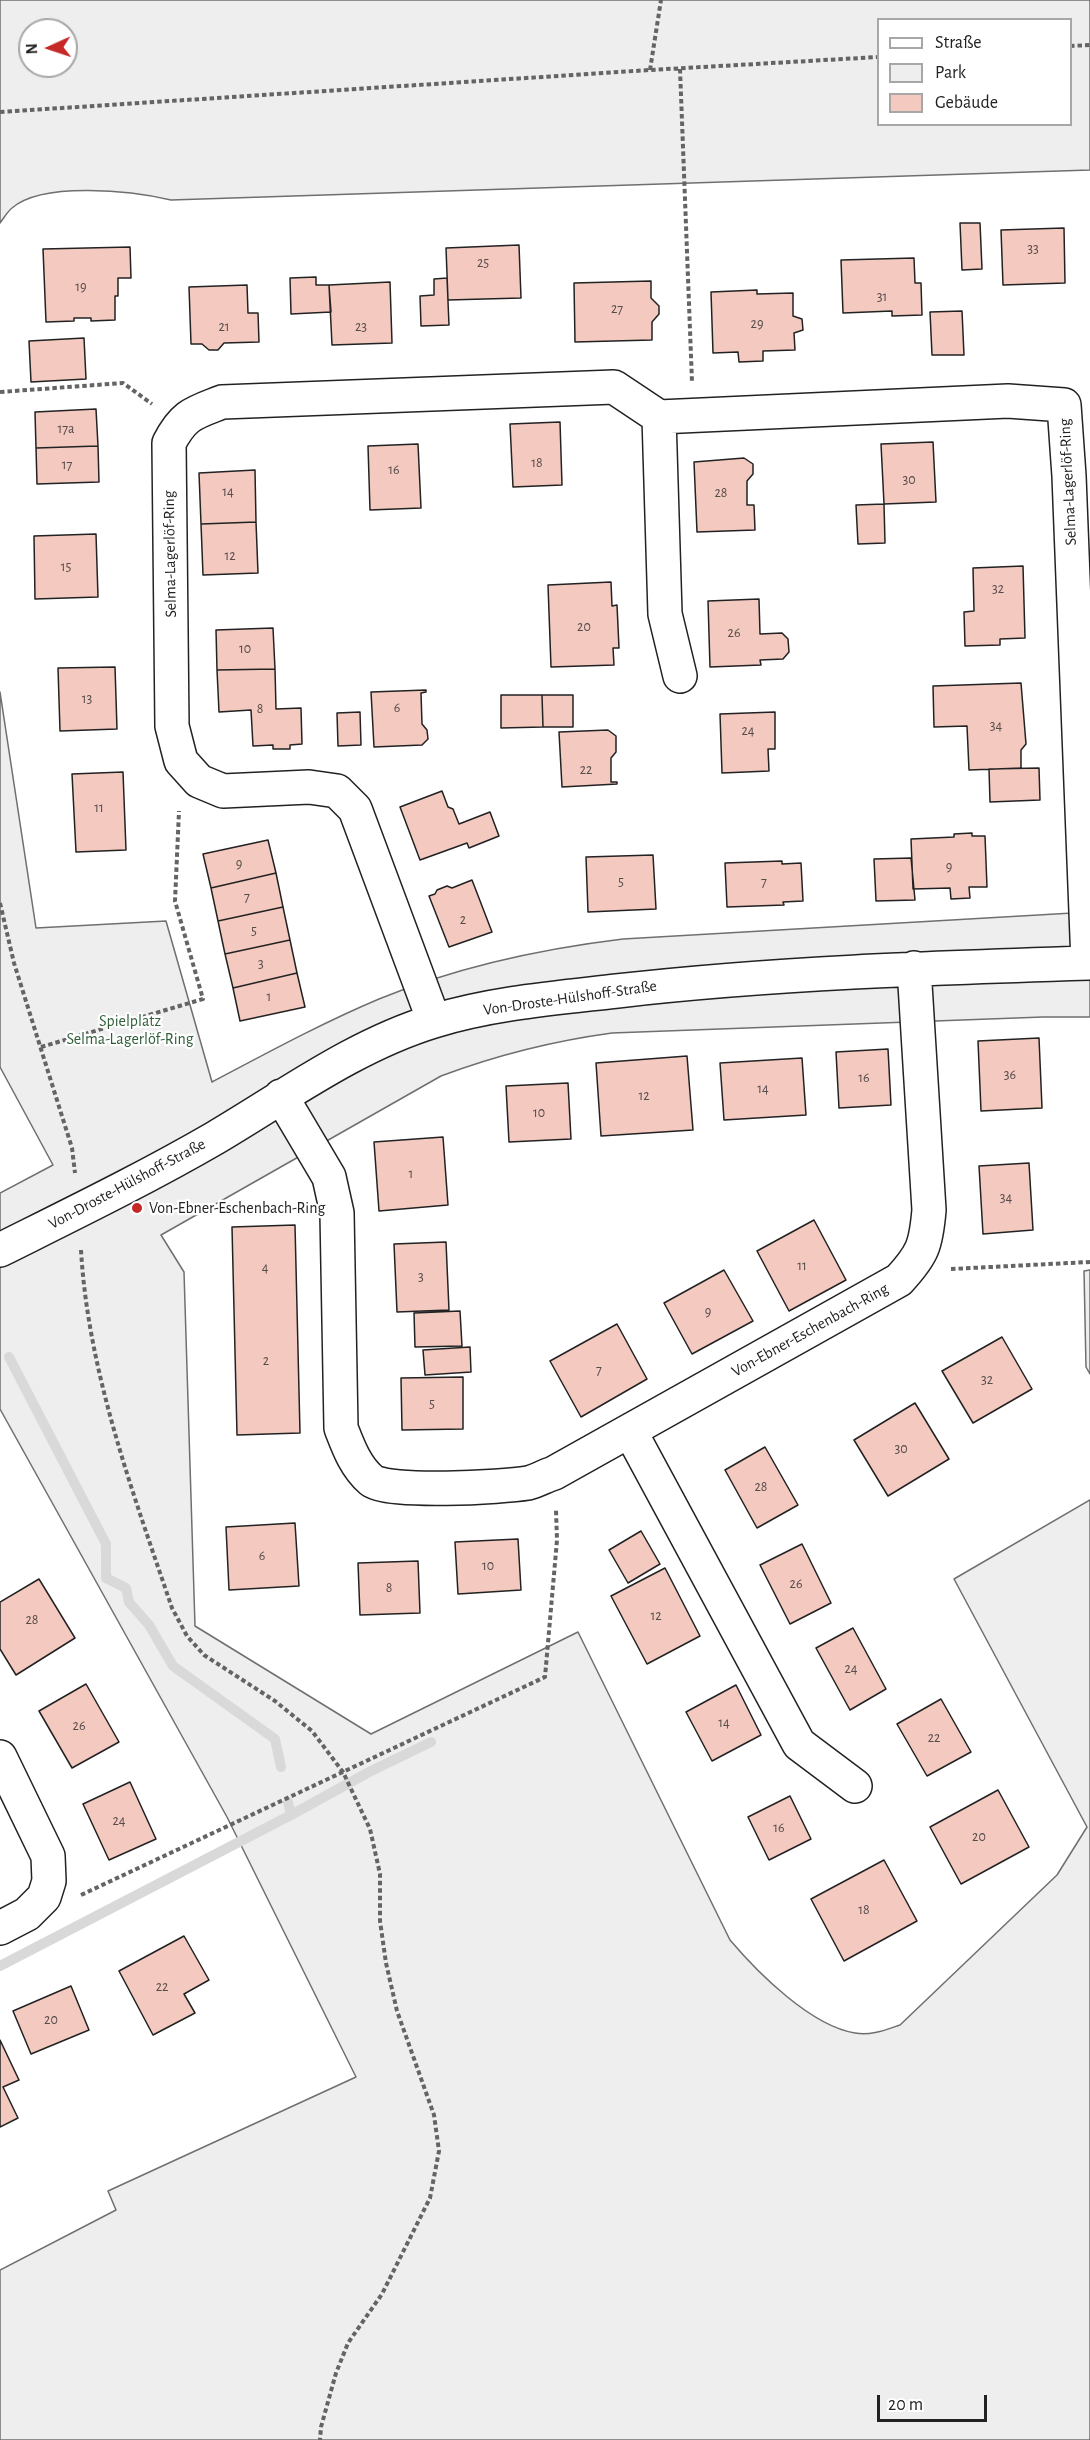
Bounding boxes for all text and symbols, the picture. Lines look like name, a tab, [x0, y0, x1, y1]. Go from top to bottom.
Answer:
north arrow	[18, 18, 78, 78]
legend	[877, 18, 1072, 126]
text: Straße	[935, 34, 981, 52]
text: N	[24, 43, 40, 55]
text: Park	[935, 64, 966, 82]
text: Gebäude	[935, 94, 998, 112]
house number: 33	[1027, 241, 1039, 257]
house number: 25	[477, 255, 489, 271]
house number: 19	[75, 279, 87, 295]
house number: 31	[877, 289, 887, 305]
house number: 27	[611, 301, 623, 317]
house number: 29	[751, 316, 763, 332]
house number: 21	[218, 319, 230, 335]
house number: 23	[355, 319, 367, 335]
street label: Selma-Lagerlöf-Ring	[1055, 418, 1081, 546]
house number: 17a	[57, 421, 75, 437]
house number: 18	[531, 455, 543, 471]
house number: 17	[62, 457, 72, 473]
house number: 16	[388, 462, 400, 478]
house number: 30	[902, 472, 916, 488]
house number: 14	[222, 484, 234, 500]
house number: 28	[714, 485, 728, 501]
street label: Selma-Lagerlöf-Ring	[159, 490, 181, 618]
house number: 12	[224, 548, 236, 564]
house number: 15	[61, 559, 71, 575]
house number: 32	[992, 581, 1004, 597]
house number: 20	[577, 619, 591, 635]
house number: 26	[728, 625, 740, 641]
house number: 10	[239, 641, 251, 657]
house number: 13	[82, 691, 92, 707]
house number: 6	[394, 700, 400, 716]
house number: 8	[257, 701, 263, 717]
house number: 34	[990, 718, 1002, 734]
house number: 24	[741, 723, 755, 739]
house number: 22	[580, 762, 592, 778]
house number: 11	[94, 800, 104, 816]
house number: 9	[236, 856, 242, 872]
house number: 9	[946, 859, 952, 875]
house number: 5	[618, 874, 624, 890]
house number: 7	[761, 874, 767, 890]
house number: 7	[244, 889, 250, 905]
house number: 2	[460, 912, 466, 928]
house number: 5	[251, 923, 257, 939]
house number: 3	[258, 956, 264, 972]
street label: Von-Droste-Hülshoff-Straße	[482, 976, 658, 1020]
house number: 1	[267, 989, 271, 1005]
park label: Spielplatz Selma-Lagerlöf-Ring	[66, 1011, 194, 1049]
house number: 36	[1004, 1067, 1016, 1083]
house number: 16	[858, 1070, 870, 1086]
house number: 14	[757, 1081, 769, 1097]
house number: 12	[638, 1088, 650, 1104]
house number: 10	[533, 1105, 545, 1121]
street label: Von-Droste-Hülshoff-Straße	[45, 1134, 209, 1234]
house number: 1	[409, 1166, 413, 1182]
house number: 34	[1000, 1190, 1012, 1206]
place label: Von-Ebner-Eschenbach-Ring	[149, 1198, 325, 1218]
marker: Von-Ebner-Eschenbach-Ring	[130, 1201, 144, 1215]
house number: 11	[797, 1258, 807, 1274]
house number: 4	[262, 1260, 268, 1276]
house number: 3	[418, 1269, 424, 1285]
street label: Von-Ebner-Eschenbach-Ring	[728, 1279, 892, 1381]
house number: 9	[705, 1304, 711, 1320]
house number: 2	[263, 1353, 269, 1369]
house number: 7	[596, 1362, 602, 1378]
house number: 32	[981, 1372, 993, 1388]
house number: 5	[429, 1396, 435, 1412]
house number: 30	[894, 1441, 908, 1457]
house number: 28	[754, 1479, 768, 1495]
house number: 6	[259, 1548, 265, 1564]
house number: 10	[482, 1558, 494, 1574]
house number: 26	[790, 1576, 802, 1592]
house number: 8	[386, 1580, 392, 1596]
house number: 12	[650, 1608, 662, 1624]
house number: 28	[25, 1612, 39, 1628]
house number: 24	[844, 1661, 858, 1677]
house number: 14	[718, 1715, 730, 1731]
house number: 26	[73, 1718, 85, 1734]
house number: 22	[928, 1730, 940, 1746]
house number: 24	[112, 1813, 126, 1829]
house number: 16	[773, 1820, 785, 1836]
house number: 20	[972, 1829, 986, 1845]
house number: 18	[858, 1902, 870, 1918]
house number: 22	[156, 1979, 168, 1995]
house number: 20	[44, 2012, 58, 2028]
scale bar	[880, 2383, 990, 2421]
text: 20 m	[888, 2396, 923, 2414]

